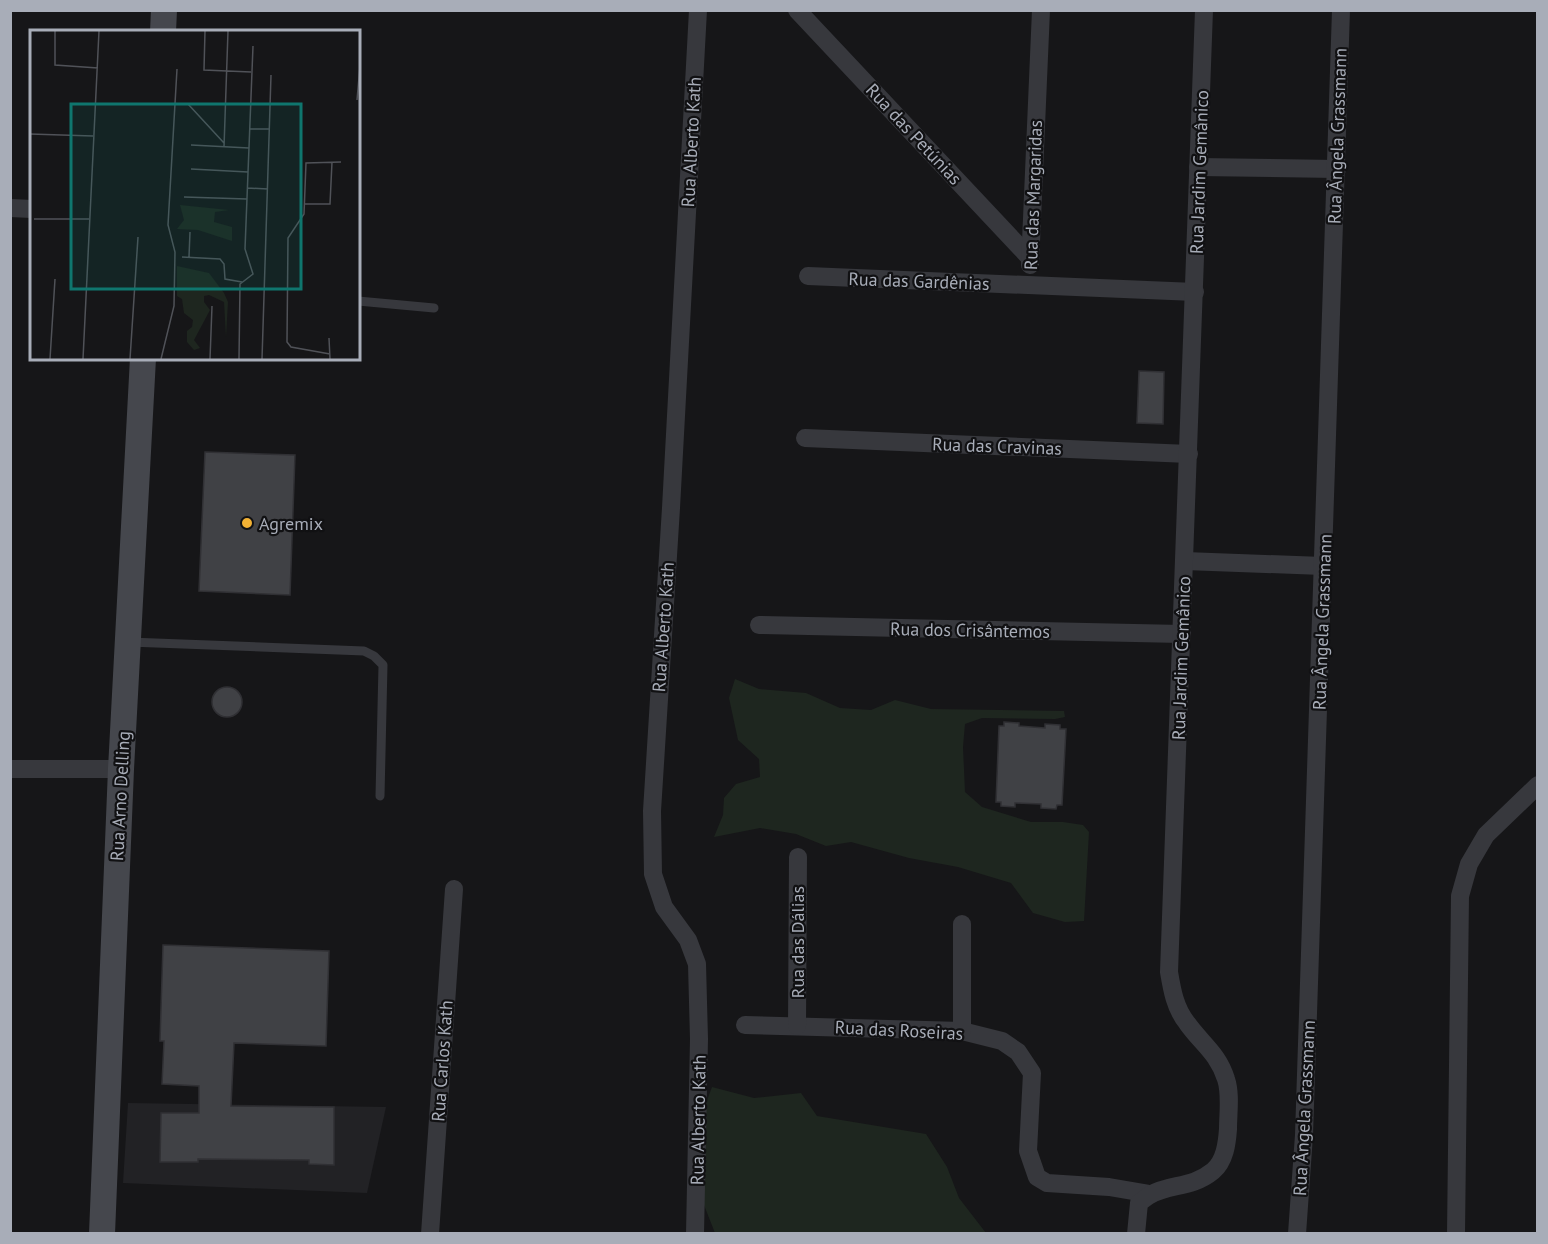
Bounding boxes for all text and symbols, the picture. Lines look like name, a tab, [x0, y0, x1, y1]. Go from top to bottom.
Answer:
inset map	[30, 30, 360, 360]
street label: Rua Ângela Grassmann	[1322, 48, 1352, 224]
street label: Rua Alberto Kath	[676, 76, 706, 208]
street label: Rua das Petúnias	[861, 78, 967, 190]
street label: Rua Jardim Gemânico	[1185, 90, 1213, 254]
street label: Rua das Margaridas	[1019, 120, 1047, 270]
street label: Rua das Gardênias	[848, 267, 990, 295]
street label: Rua das Cravinas	[932, 432, 1062, 460]
place label: Agremix	[259, 512, 323, 535]
marker: Agremix	[240, 516, 254, 530]
street label: Rua Ângela Grassmann	[1307, 534, 1337, 710]
street label: Rua Alberto Kath	[647, 561, 679, 693]
street label: Rua Jardim Gemânico	[1167, 576, 1195, 740]
street label: Rua dos Crisântemos	[890, 617, 1050, 643]
street label: Rua Arno Delling	[105, 730, 135, 862]
street label: Rua das Dálias	[786, 886, 809, 998]
street label: Rua Carlos Kath	[426, 1000, 458, 1122]
street label: Rua das Roseiras	[834, 1015, 964, 1045]
street label: Rua Ângela Grassmann	[1288, 1020, 1320, 1196]
street label: Rua Alberto Kath	[685, 1055, 711, 1185]

